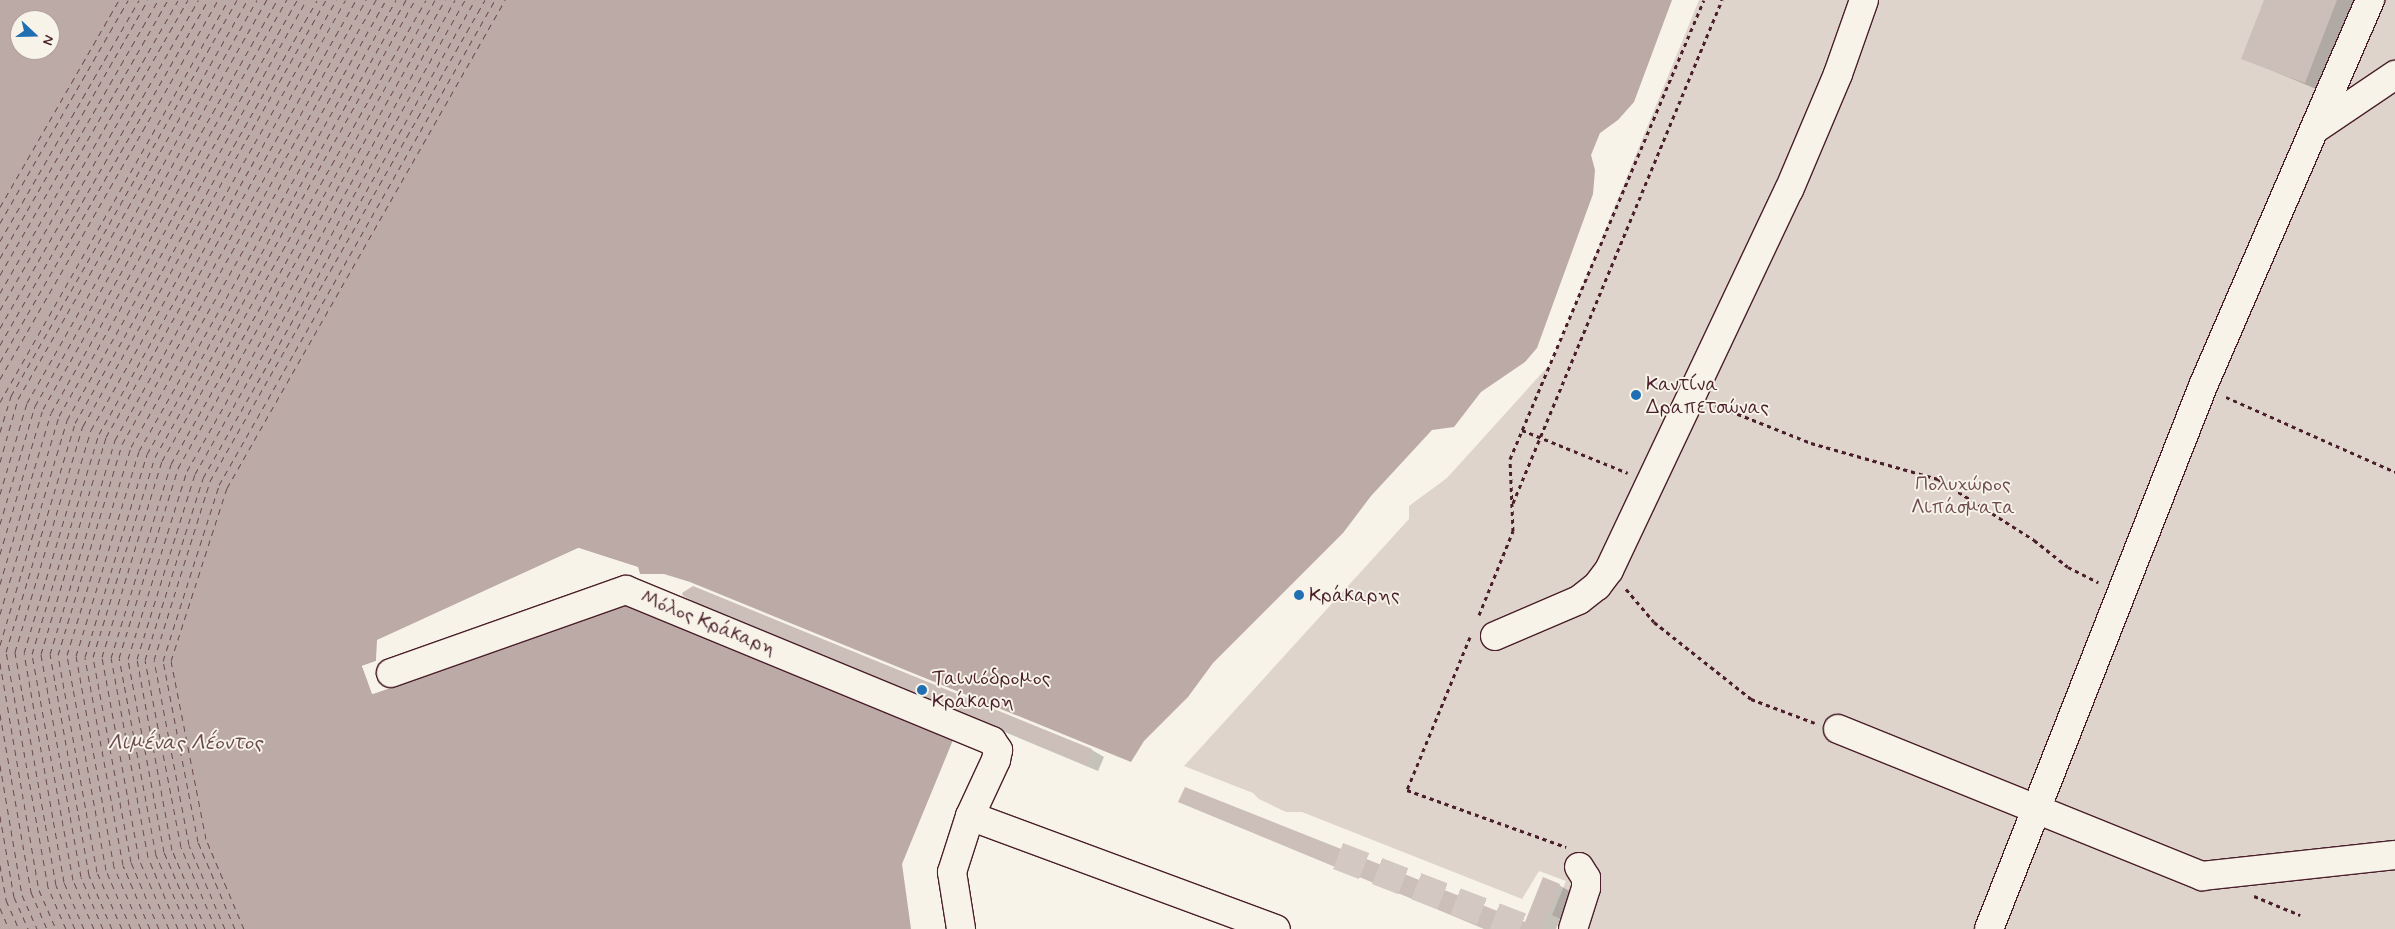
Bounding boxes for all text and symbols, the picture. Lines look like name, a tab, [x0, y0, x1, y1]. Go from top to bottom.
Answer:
north arrow	[10, 10, 60, 60]
text: N	[38, 32, 58, 48]
place label: Καντίνα Δραπετσώνας	[1646, 372, 1769, 419]
marker: Καντίνα Δραπετσώνας	[1630, 389, 1642, 401]
park label: Πολυχώρος Λιπάσματα	[1911, 473, 2015, 520]
place label: Κράκαρης	[1309, 583, 1400, 607]
street label: Μόλος Κράκαρη	[637, 585, 779, 661]
marker: Κράκαρης	[1293, 589, 1305, 601]
place label: Ταινιόδρομος Κράκαρη	[932, 666, 1050, 713]
marker: Ταινιόδρομος Κράκαρη	[916, 684, 928, 696]
water label: Λιμένας Λέοντος	[108, 730, 262, 756]

